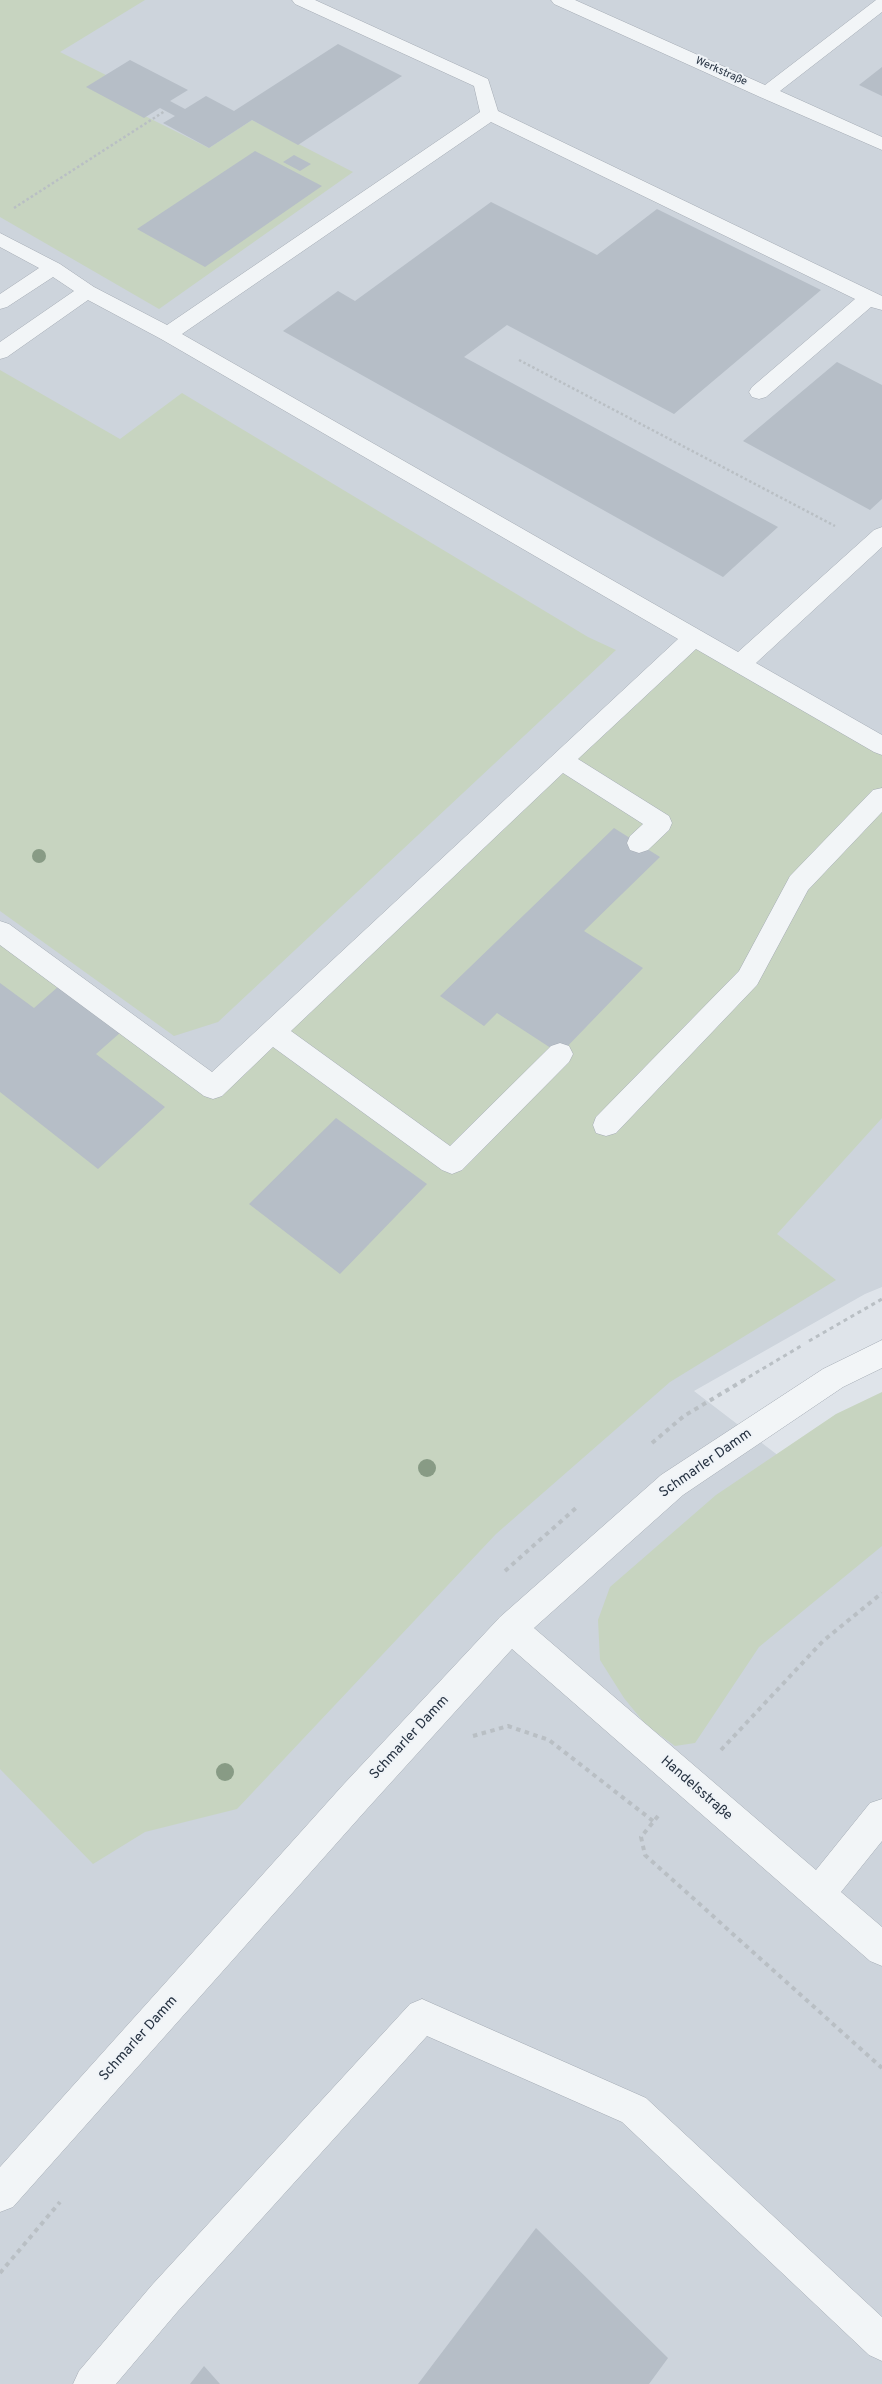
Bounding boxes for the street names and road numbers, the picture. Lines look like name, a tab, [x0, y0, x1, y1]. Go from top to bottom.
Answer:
street label: Werkstraße	[693, 55, 749, 89]
street label: Schmarler Damm	[657, 1426, 755, 1502]
street label: Schmarler Damm	[367, 1692, 453, 1784]
street label: Handelsstraße	[657, 1753, 735, 1825]
street label: Schmarler Damm	[96, 1993, 182, 2085]

